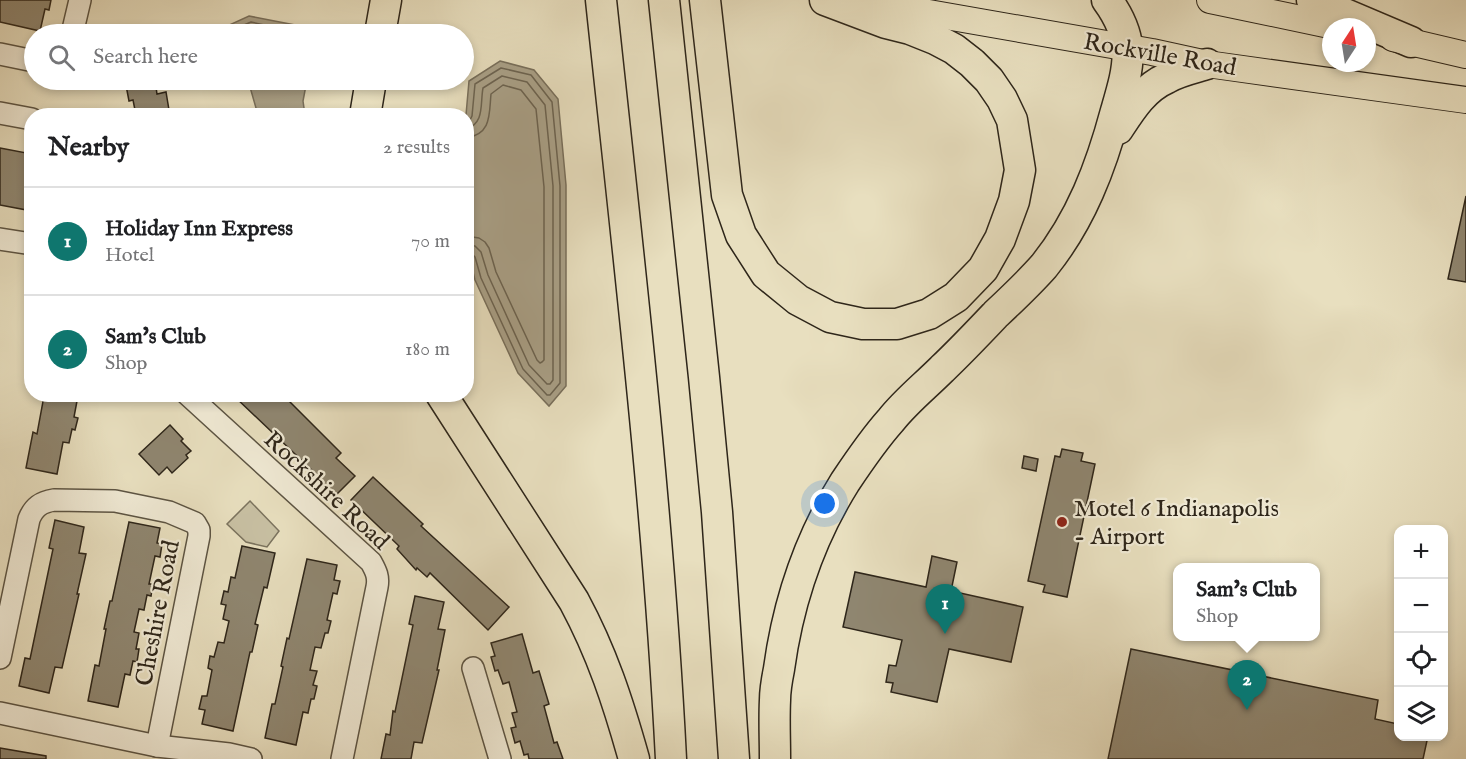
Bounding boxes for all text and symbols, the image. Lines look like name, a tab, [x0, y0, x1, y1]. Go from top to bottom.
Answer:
north arrow	[1322, 18, 1376, 72]
search box	[24, 24, 474, 90]
street label: Rockville Road	[1081, 27, 1239, 84]
icon: search	[45, 41, 78, 74]
text: Search here	[93, 43, 198, 71]
text: Nearby	[48, 131, 129, 164]
text: 2 results	[383, 135, 450, 160]
text: Holiday Inn Express	[105, 215, 293, 243]
text: 1	[64, 229, 71, 254]
text: 70 m	[411, 229, 450, 254]
text: Hotel	[105, 243, 154, 268]
text: Sam's Club	[105, 323, 206, 351]
text: 2	[63, 337, 72, 362]
text: 180 m	[405, 337, 450, 362]
text: Shop	[105, 351, 147, 376]
street label: Rockshire Road	[256, 425, 396, 558]
your location	[810, 489, 839, 518]
place label: Motel 6 Indianapolis - Airport	[1074, 494, 1279, 553]
marker: Motel 6 Indianapolis - Airport	[1055, 515, 1069, 529]
map controls	[1394, 525, 1448, 741]
button: +	[1394, 525, 1448, 579]
street label: Cheshire Road	[129, 538, 188, 689]
popup	[1173, 563, 1320, 641]
text: Sam's Club	[1196, 576, 1297, 604]
button: −	[1394, 579, 1448, 633]
pin: 1	[926, 584, 964, 634]
text: Shop	[1196, 604, 1238, 629]
button: locate	[1394, 633, 1448, 687]
pin: 2	[1228, 660, 1266, 710]
button: layers	[1394, 687, 1448, 741]

